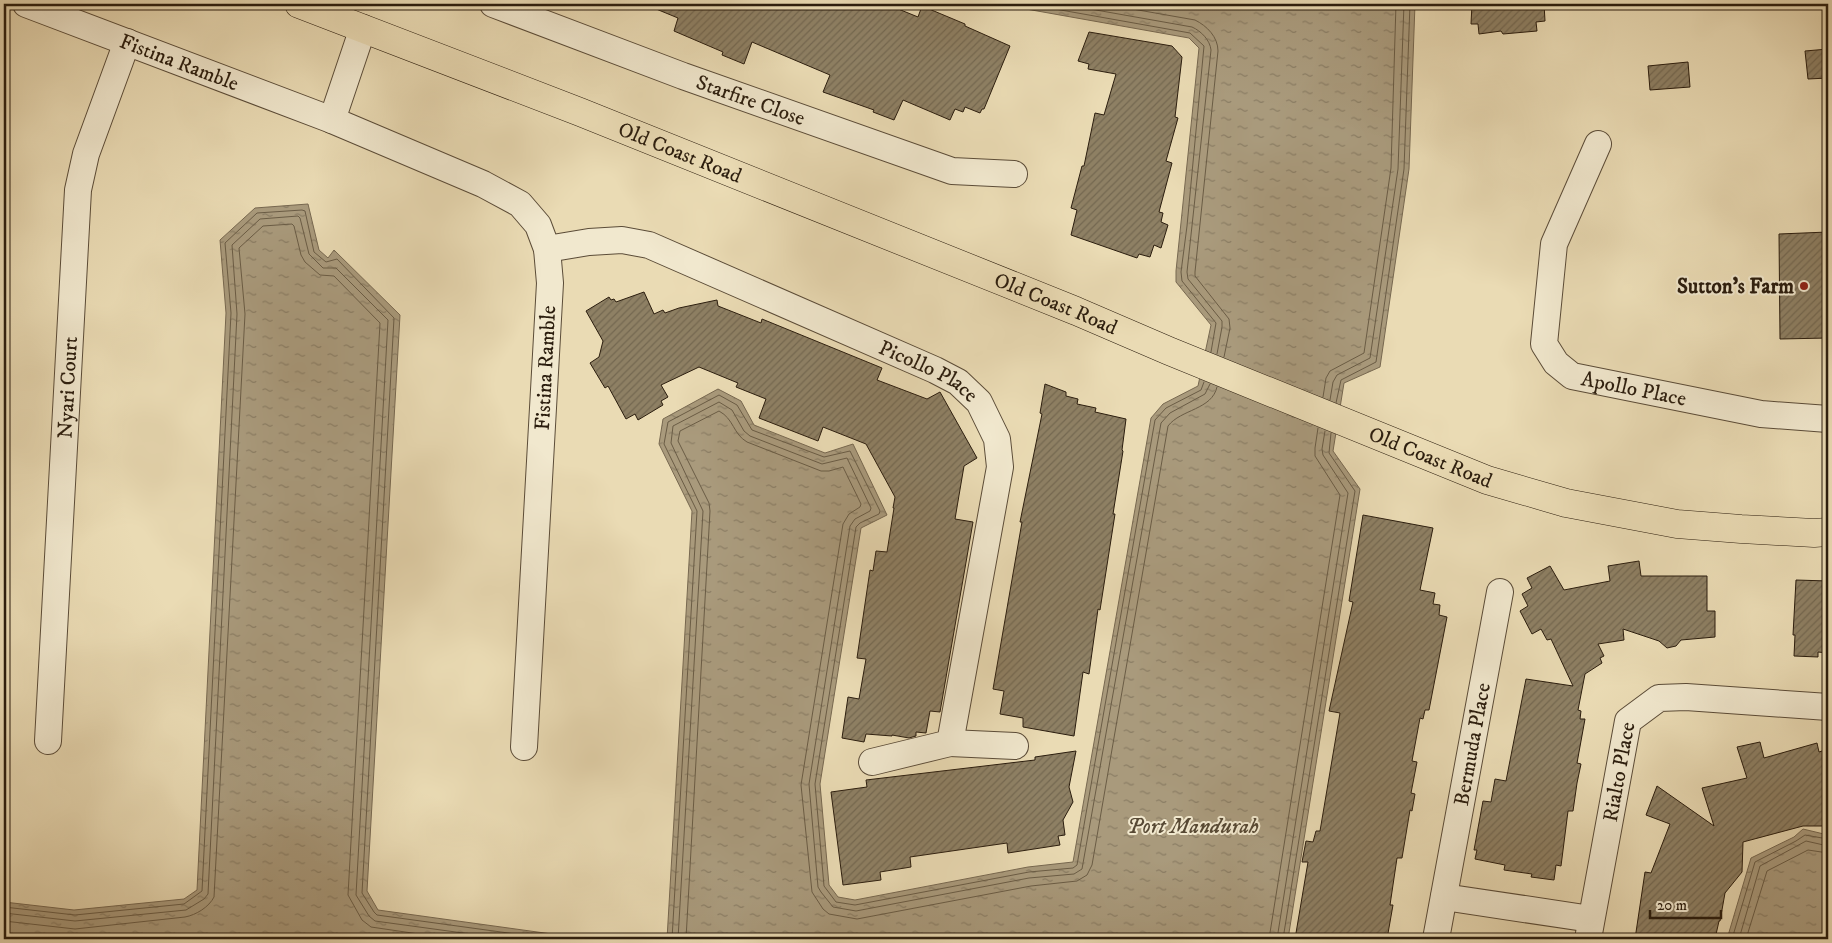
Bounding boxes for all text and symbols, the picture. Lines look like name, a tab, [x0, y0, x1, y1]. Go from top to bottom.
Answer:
street label: Fistina Ramble	[116, 29, 242, 98]
street label: Starfire Close	[693, 70, 809, 132]
street label: Old Coast Road	[614, 117, 746, 190]
street label: Old Coast Road	[990, 267, 1122, 341]
place label: Sutton's Farm	[1677, 274, 1794, 300]
marker: Sutton's Farm	[1798, 280, 1810, 292]
street label: Fistina Ramble	[530, 305, 562, 431]
street label: Picollo Place	[875, 335, 983, 409]
street label: Nyari Court	[52, 336, 84, 439]
street label: Apollo Place	[1579, 366, 1689, 413]
street label: Old Coast Road	[1365, 421, 1496, 495]
street label: Bermuda Place	[1449, 681, 1497, 808]
street label: Rialto Place	[1598, 720, 1642, 824]
water label: Port Mandurah	[1127, 813, 1259, 840]
scale bar	[1650, 888, 1721, 920]
text: 20 m	[1657, 896, 1687, 915]

